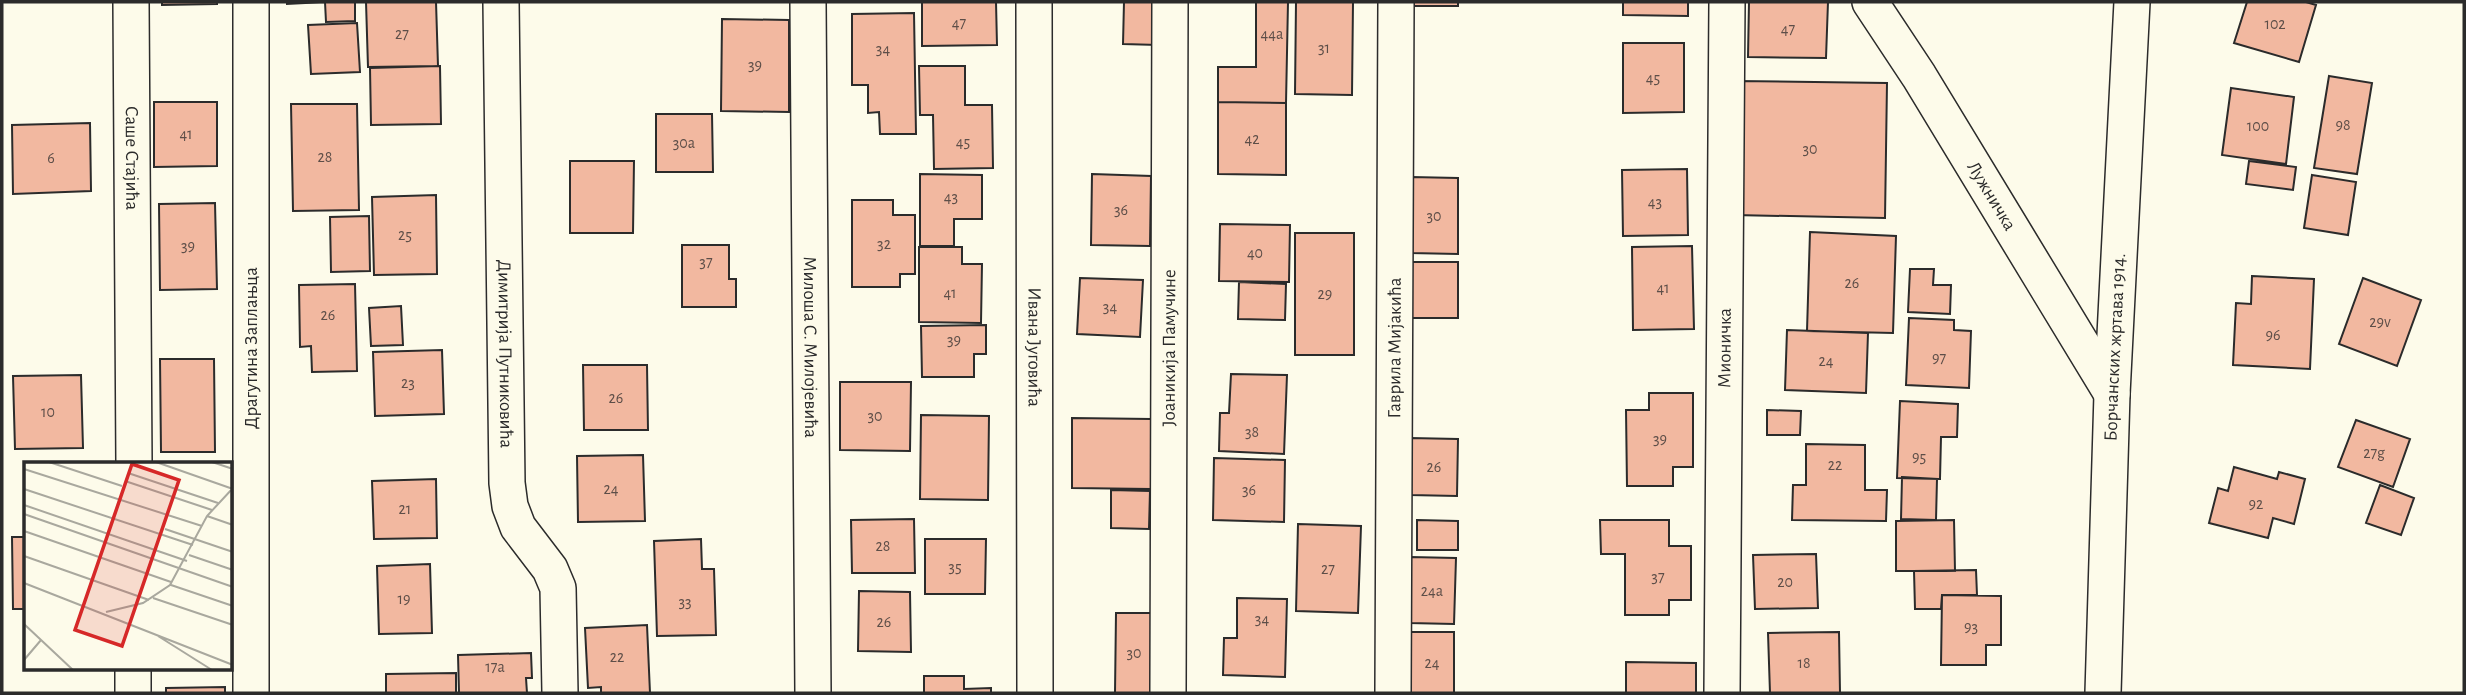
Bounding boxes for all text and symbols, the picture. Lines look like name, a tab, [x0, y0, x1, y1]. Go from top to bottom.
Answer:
house number: 47	[952, 15, 967, 31]
house number: 102	[2264, 16, 2286, 32]
house number: 47	[1781, 21, 1796, 37]
house number: 27	[395, 26, 409, 42]
house number: 44a	[1261, 26, 1283, 42]
house number: 31	[1318, 40, 1330, 56]
house number: 34	[876, 41, 890, 57]
house number: 39	[748, 57, 762, 73]
house number: 45	[1646, 70, 1660, 86]
street label: Саше Стајића	[122, 106, 142, 210]
house number: 98	[2335, 117, 2351, 133]
house number: 100	[2247, 118, 2269, 134]
house number: 41	[179, 126, 193, 142]
house number: 42	[1245, 131, 1259, 147]
house number: 45	[956, 134, 970, 150]
house number: 30a	[673, 135, 695, 151]
house number: 30	[1802, 141, 1818, 157]
house number: 28	[318, 149, 332, 165]
house number: 6	[47, 150, 55, 166]
street label: Лужничка	[1964, 158, 2020, 234]
house number: 43	[944, 189, 958, 205]
house number: 43	[1648, 194, 1662, 210]
house number: 36	[1114, 202, 1128, 218]
house number: 30	[1426, 208, 1442, 224]
house number: 25	[398, 227, 412, 243]
house number: 32	[877, 236, 891, 252]
house number: 39	[181, 238, 195, 254]
house number: 40	[1247, 245, 1263, 261]
street label: Борчанских жртава 1914.	[2101, 253, 2129, 442]
house number: 37	[699, 254, 713, 270]
street label: Милоша С. Милојевића	[800, 256, 821, 438]
street label: Димитрија Путниковића	[495, 260, 516, 449]
street label: Драгутина Заплањца	[242, 267, 261, 429]
street label: Јоаникија Памучине	[1159, 269, 1179, 427]
house number: 26	[1845, 275, 1859, 291]
street label: Гаврила Мијакића	[1385, 277, 1404, 418]
house number: 41	[1656, 280, 1670, 296]
house number: 41	[943, 285, 957, 301]
house number: 29	[1318, 286, 1332, 302]
street label: Ивана Југовића	[1025, 287, 1044, 407]
house number: 34	[1103, 299, 1117, 315]
house number: 26	[321, 307, 335, 323]
street label: Мионичка	[1715, 308, 1734, 388]
house number: 29v	[2369, 314, 2391, 330]
house number: 96	[2265, 327, 2281, 343]
house number: 39	[947, 332, 961, 348]
house number: 97	[1932, 350, 1946, 366]
house number: 24	[1819, 353, 1834, 369]
house number: 23	[401, 375, 415, 391]
house number: 26	[609, 390, 623, 406]
house number: 10	[41, 404, 55, 420]
house number: 30	[867, 408, 883, 424]
house number: 38	[1245, 424, 1259, 440]
house number: 39	[1653, 431, 1667, 447]
house number: 27g	[2363, 445, 2385, 461]
house number: 95	[1912, 449, 1926, 465]
house number: 22	[1828, 457, 1842, 473]
house number: 26	[1427, 459, 1441, 475]
inset map	[24, 462, 233, 670]
house number: 24	[604, 481, 619, 497]
house number: 36	[1242, 482, 1256, 498]
house number: 92	[2249, 496, 2263, 512]
house number: 21	[399, 501, 411, 517]
house number: 28	[876, 538, 890, 554]
house number: 35	[948, 559, 962, 575]
house number: 27	[1321, 561, 1335, 577]
house number: 37	[1651, 569, 1665, 585]
house number: 20	[1777, 574, 1793, 590]
house number: 24a	[1421, 583, 1443, 599]
house number: 19	[397, 591, 411, 607]
house number: 33	[678, 594, 692, 610]
house number: 34	[1255, 611, 1269, 627]
house number: 26	[877, 614, 891, 630]
house number: 93	[1964, 619, 1978, 635]
house number: 30	[1126, 645, 1142, 661]
house number: 22	[610, 649, 624, 665]
house number: 24	[1425, 655, 1440, 671]
house number: 18	[1797, 655, 1811, 671]
house number: 17a	[485, 659, 505, 675]

